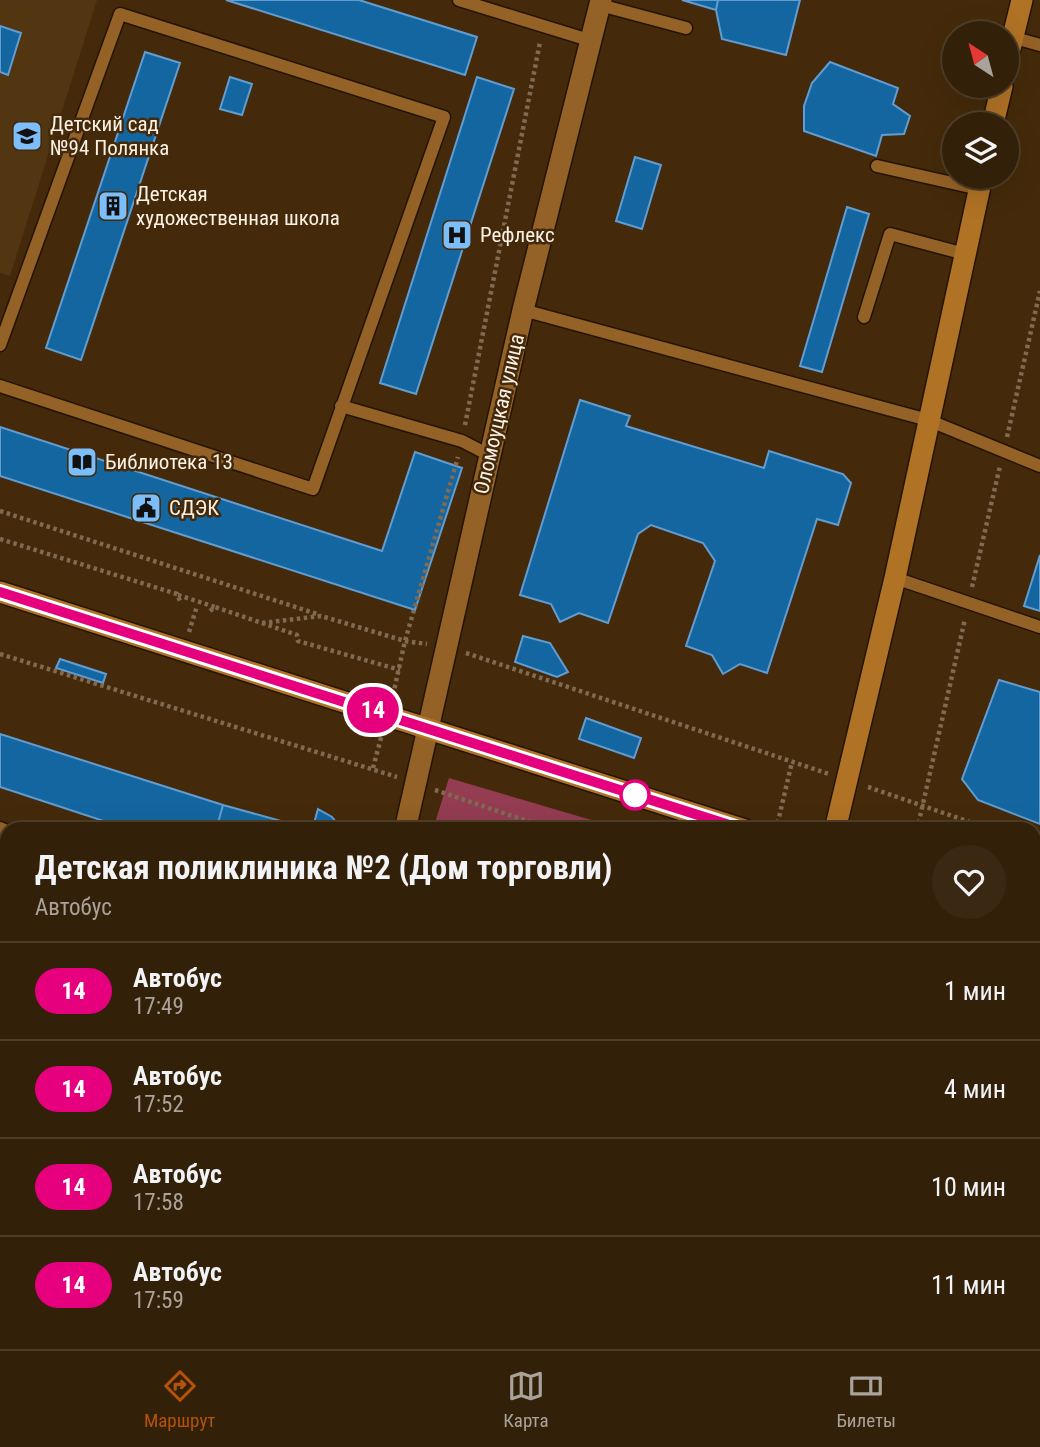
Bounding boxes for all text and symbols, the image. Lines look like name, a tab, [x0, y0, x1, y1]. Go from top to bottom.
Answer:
north arrow	[942, 21, 1018, 98]
map controls	[942, 21, 1019, 189]
place label: Детский сад №94 Полянка	[50, 112, 169, 160]
button: layers	[942, 112, 1019, 189]
school or university icon: Детский сад №94 Полянка	[10, 119, 44, 153]
place label: Детская художественная школа	[136, 182, 340, 230]
building icon: Детская художественная школа	[96, 189, 130, 223]
hospital icon: Рефлекс	[440, 218, 474, 252]
place label: Рефлекс	[480, 223, 555, 247]
street label: Оломоуцкая улица	[469, 332, 529, 496]
library icon: Библиотека 13	[65, 445, 99, 479]
place label: Библиотека 13	[105, 450, 233, 474]
public building icon: СДЭК	[129, 491, 163, 525]
place label: СДЭК	[169, 496, 219, 520]
line badge: 14	[342, 687, 404, 733]
text: 14	[361, 696, 385, 724]
unlabelled marker	[620, 780, 650, 810]
button: heart	[932, 845, 1006, 919]
text: Детская поликлиника №2 (Дом торговли)	[35, 848, 613, 887]
text: Автобус	[35, 894, 112, 921]
text: Автобус	[133, 963, 222, 993]
text: 1 мин	[944, 976, 1006, 1006]
text: 14	[61, 977, 86, 1005]
text: 17:49	[133, 993, 184, 1020]
text: Автобус	[133, 1061, 222, 1091]
text: 4 мин	[944, 1074, 1006, 1104]
text: 14	[61, 1075, 86, 1103]
text: 17:52	[133, 1091, 184, 1118]
text: Автобус	[133, 1159, 222, 1189]
text: 10 мин	[931, 1172, 1006, 1202]
text: 14	[61, 1173, 86, 1201]
text: 17:58	[133, 1189, 184, 1216]
text: Автобус	[133, 1257, 222, 1287]
text: 11 мин	[931, 1270, 1006, 1300]
text: 14	[61, 1271, 86, 1299]
text: 17:59	[133, 1287, 184, 1314]
tab: Маршрут	[144, 1367, 215, 1432]
tab: Карта	[503, 1367, 549, 1432]
tab: Билеты	[836, 1367, 896, 1432]

